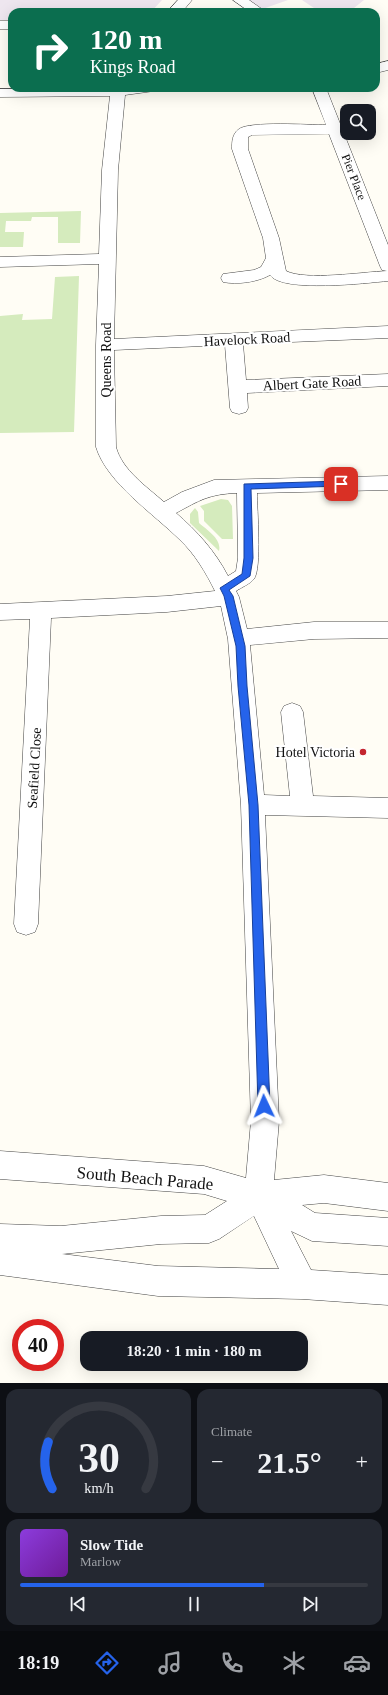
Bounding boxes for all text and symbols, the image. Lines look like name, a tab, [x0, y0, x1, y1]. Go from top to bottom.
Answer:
icon: right	[24, 24, 76, 76]
text: 120 m	[90, 24, 162, 55]
text: Kings Road	[90, 57, 176, 77]
map controls	[340, 104, 376, 140]
button: search	[340, 104, 376, 140]
street label: Pier Place	[339, 152, 369, 202]
street label: Queens Road	[99, 322, 114, 398]
street label: Havelock Road	[203, 330, 291, 349]
street label: Albert Gate Road	[262, 373, 362, 394]
pin	[324, 467, 358, 501]
icon: arrive	[330, 473, 352, 495]
street label: Seafield Close	[25, 727, 44, 809]
place label: Hotel Victoria	[276, 745, 356, 760]
marker: Hotel Victoria	[358, 747, 368, 757]
position arrow	[243, 1085, 285, 1127]
street label: South Beach Parade	[76, 1163, 214, 1194]
speed limit sign: 40	[12, 1319, 64, 1371]
text: 18:20 · 1 min · 180 m	[127, 1343, 262, 1359]
text: Climate	[211, 1424, 252, 1439]
text: 30	[78, 1435, 119, 1481]
text: 21.5°	[257, 1446, 322, 1479]
text: −	[211, 1449, 223, 1474]
text: +	[356, 1449, 368, 1474]
text: km/h	[84, 1480, 113, 1496]
text: Slow Tide	[80, 1537, 143, 1553]
text: Marlow	[80, 1554, 121, 1569]
icon: previous	[67, 1593, 89, 1615]
icon: pause	[183, 1593, 205, 1615]
icon: next	[299, 1593, 321, 1615]
icon: directions	[93, 1649, 121, 1677]
icon: music	[156, 1649, 184, 1677]
icon: phone	[218, 1649, 246, 1677]
icon: climate	[280, 1649, 308, 1677]
icon: car	[343, 1649, 371, 1677]
text: 18:19	[17, 1653, 59, 1673]

